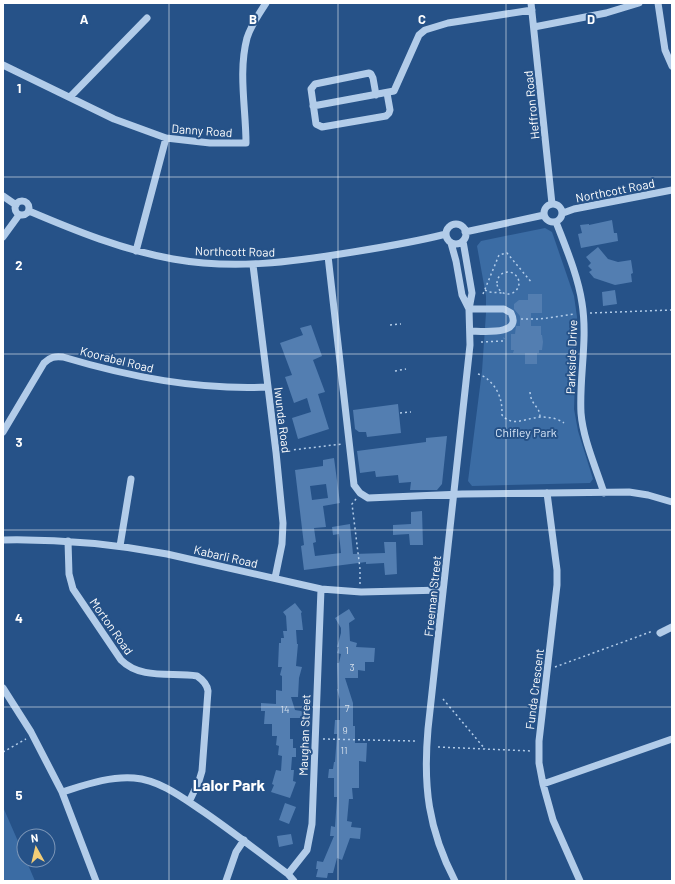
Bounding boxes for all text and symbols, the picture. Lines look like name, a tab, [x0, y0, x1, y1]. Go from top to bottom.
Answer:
text: A	[80, 11, 89, 27]
text: B	[249, 11, 257, 27]
text: C	[418, 11, 426, 27]
text: D	[587, 11, 595, 27]
street label: Heffron Road	[520, 70, 542, 140]
text: 1	[17, 80, 21, 96]
street label: Danny Road	[171, 121, 233, 139]
street label: Northcott Road	[574, 175, 656, 205]
street label: Northcott Road	[195, 243, 275, 259]
text: 2	[15, 257, 23, 273]
street label: Parkside Drive	[563, 320, 579, 394]
street label: Koorabel Road	[79, 343, 155, 375]
street label: Iwunda Road	[272, 386, 294, 454]
park label: Chifley Park	[495, 425, 557, 439]
text: 3	[15, 434, 23, 450]
street label: Kabarli Road	[193, 542, 259, 570]
street label: Freeman Street	[421, 555, 443, 637]
street label: Morton Road	[87, 595, 137, 657]
text: 4	[15, 610, 23, 626]
house number: 1	[345, 644, 349, 656]
street label: Funda Crescent	[522, 648, 546, 730]
house number: 3	[349, 661, 355, 673]
street label: Maughan Street	[296, 694, 312, 776]
house number: 7	[345, 702, 350, 714]
house number: 14	[280, 703, 290, 715]
house number: 9	[342, 724, 348, 736]
house number: 11	[340, 744, 348, 756]
district label: Lalor Park	[193, 775, 266, 794]
text: 5	[15, 787, 23, 803]
north arrow	[16, 828, 56, 868]
text: N	[30, 831, 39, 845]

